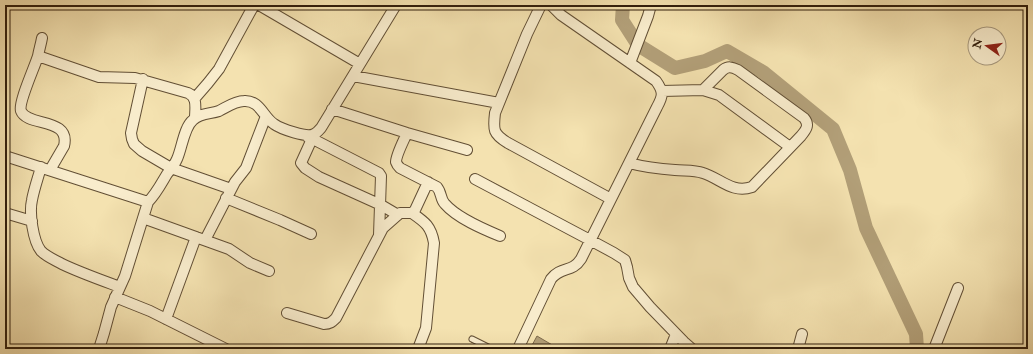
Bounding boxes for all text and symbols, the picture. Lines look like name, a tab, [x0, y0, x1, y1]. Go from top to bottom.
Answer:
north arrow	[967, 26, 1007, 66]
text: N	[970, 36, 986, 51]

